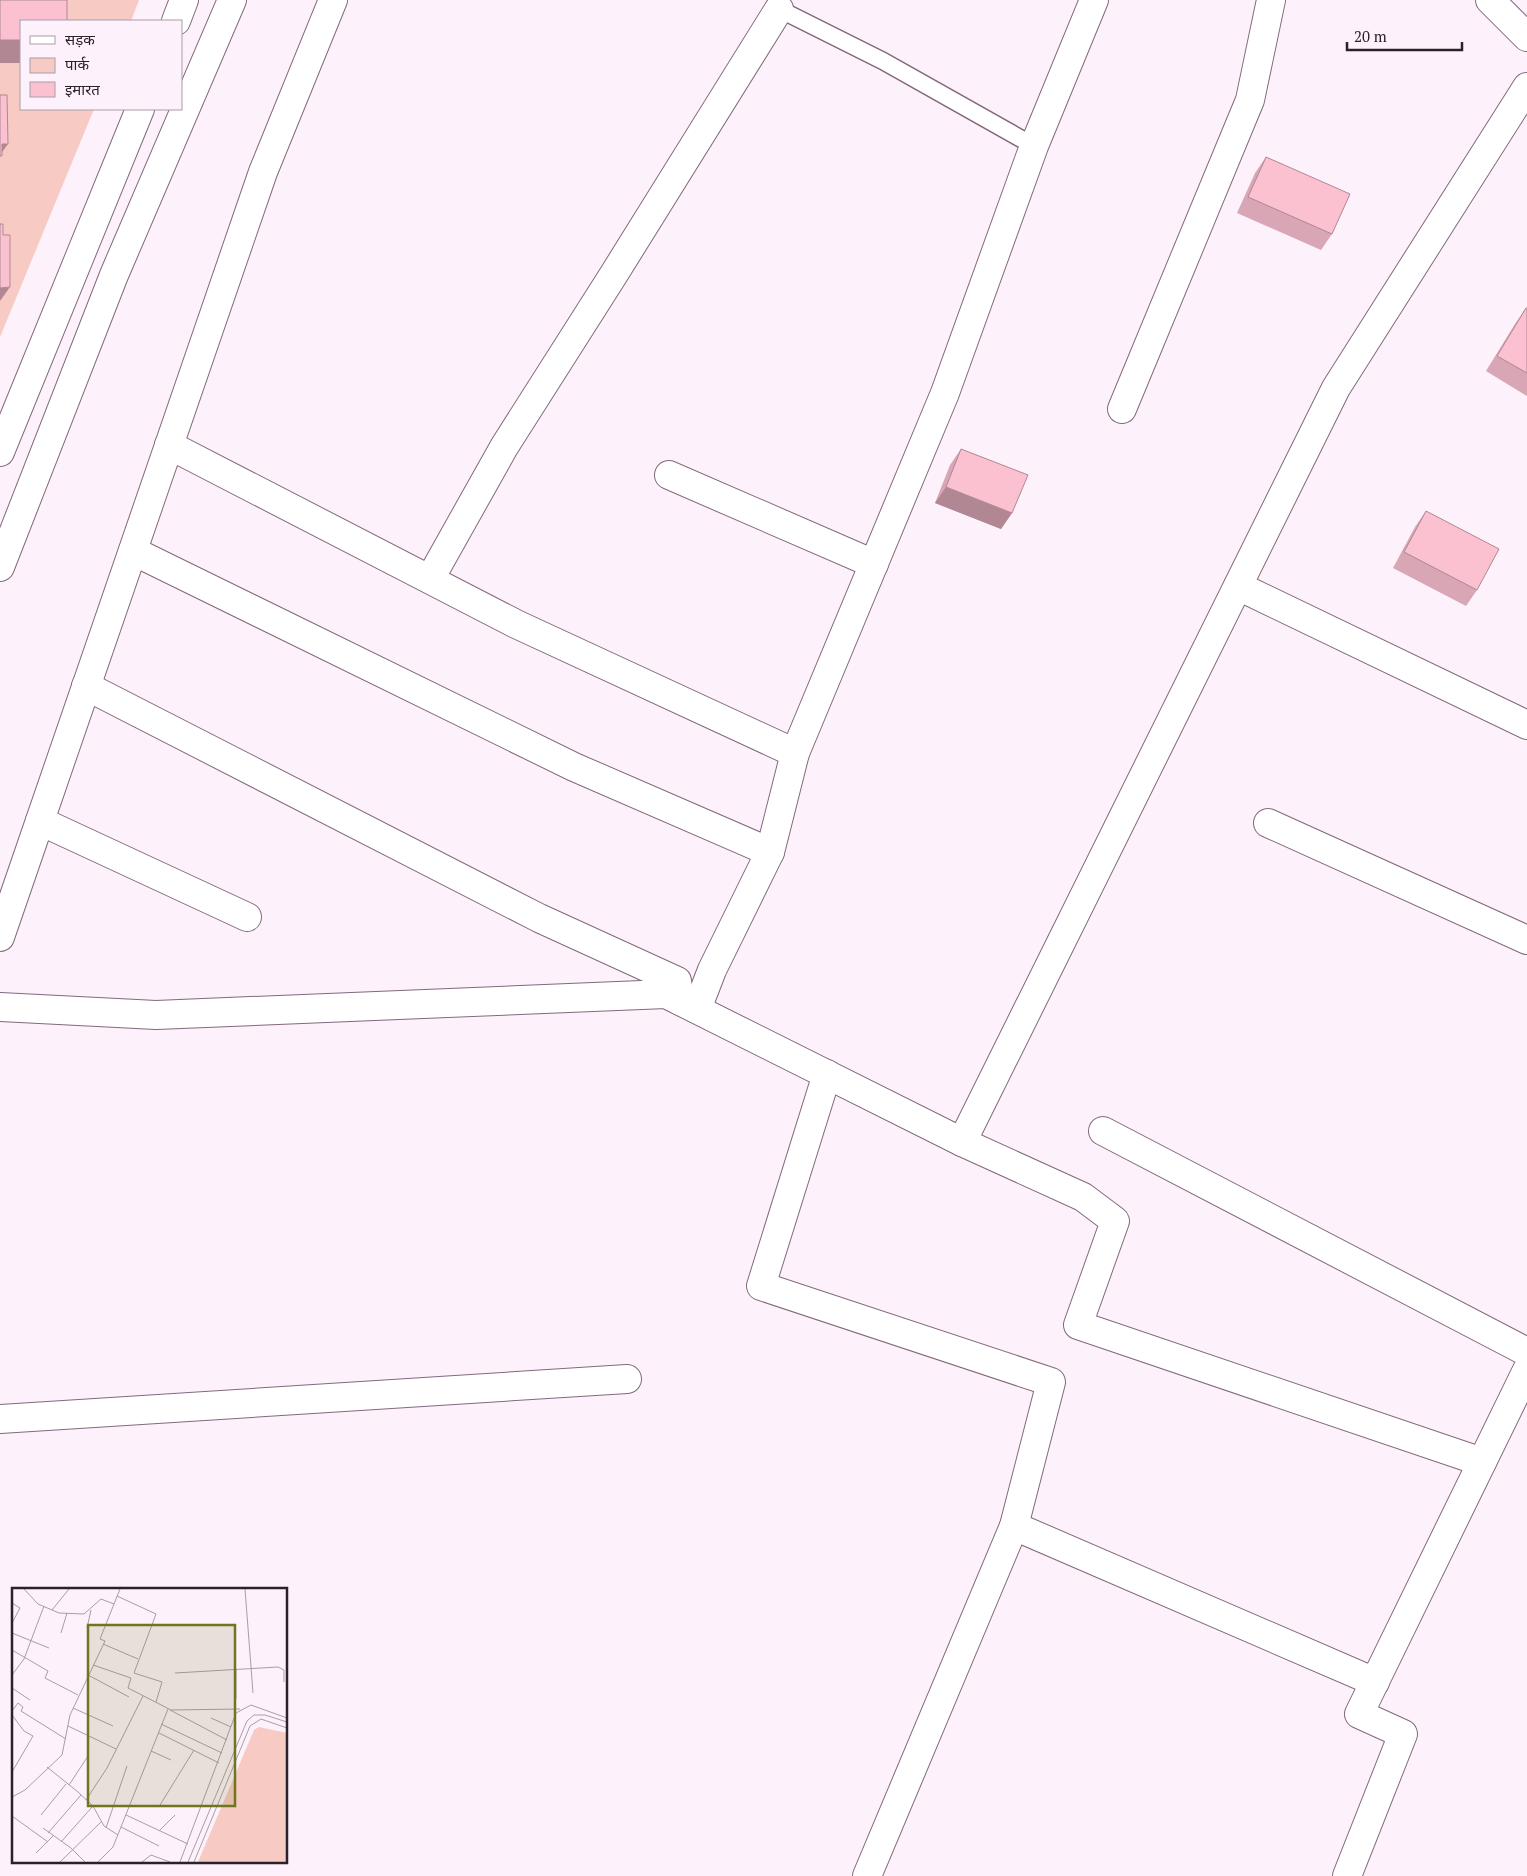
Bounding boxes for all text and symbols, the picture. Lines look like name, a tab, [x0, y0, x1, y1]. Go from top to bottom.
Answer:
legend	[20, 20, 182, 110]
scale bar	[1347, 20, 1462, 52]
text: 20 m	[1354, 26, 1387, 46]
text: सड़क	[65, 29, 95, 49]
text: पार्क	[65, 54, 89, 74]
text: इमारत	[65, 79, 100, 99]
inset map	[12, 1588, 288, 1864]

